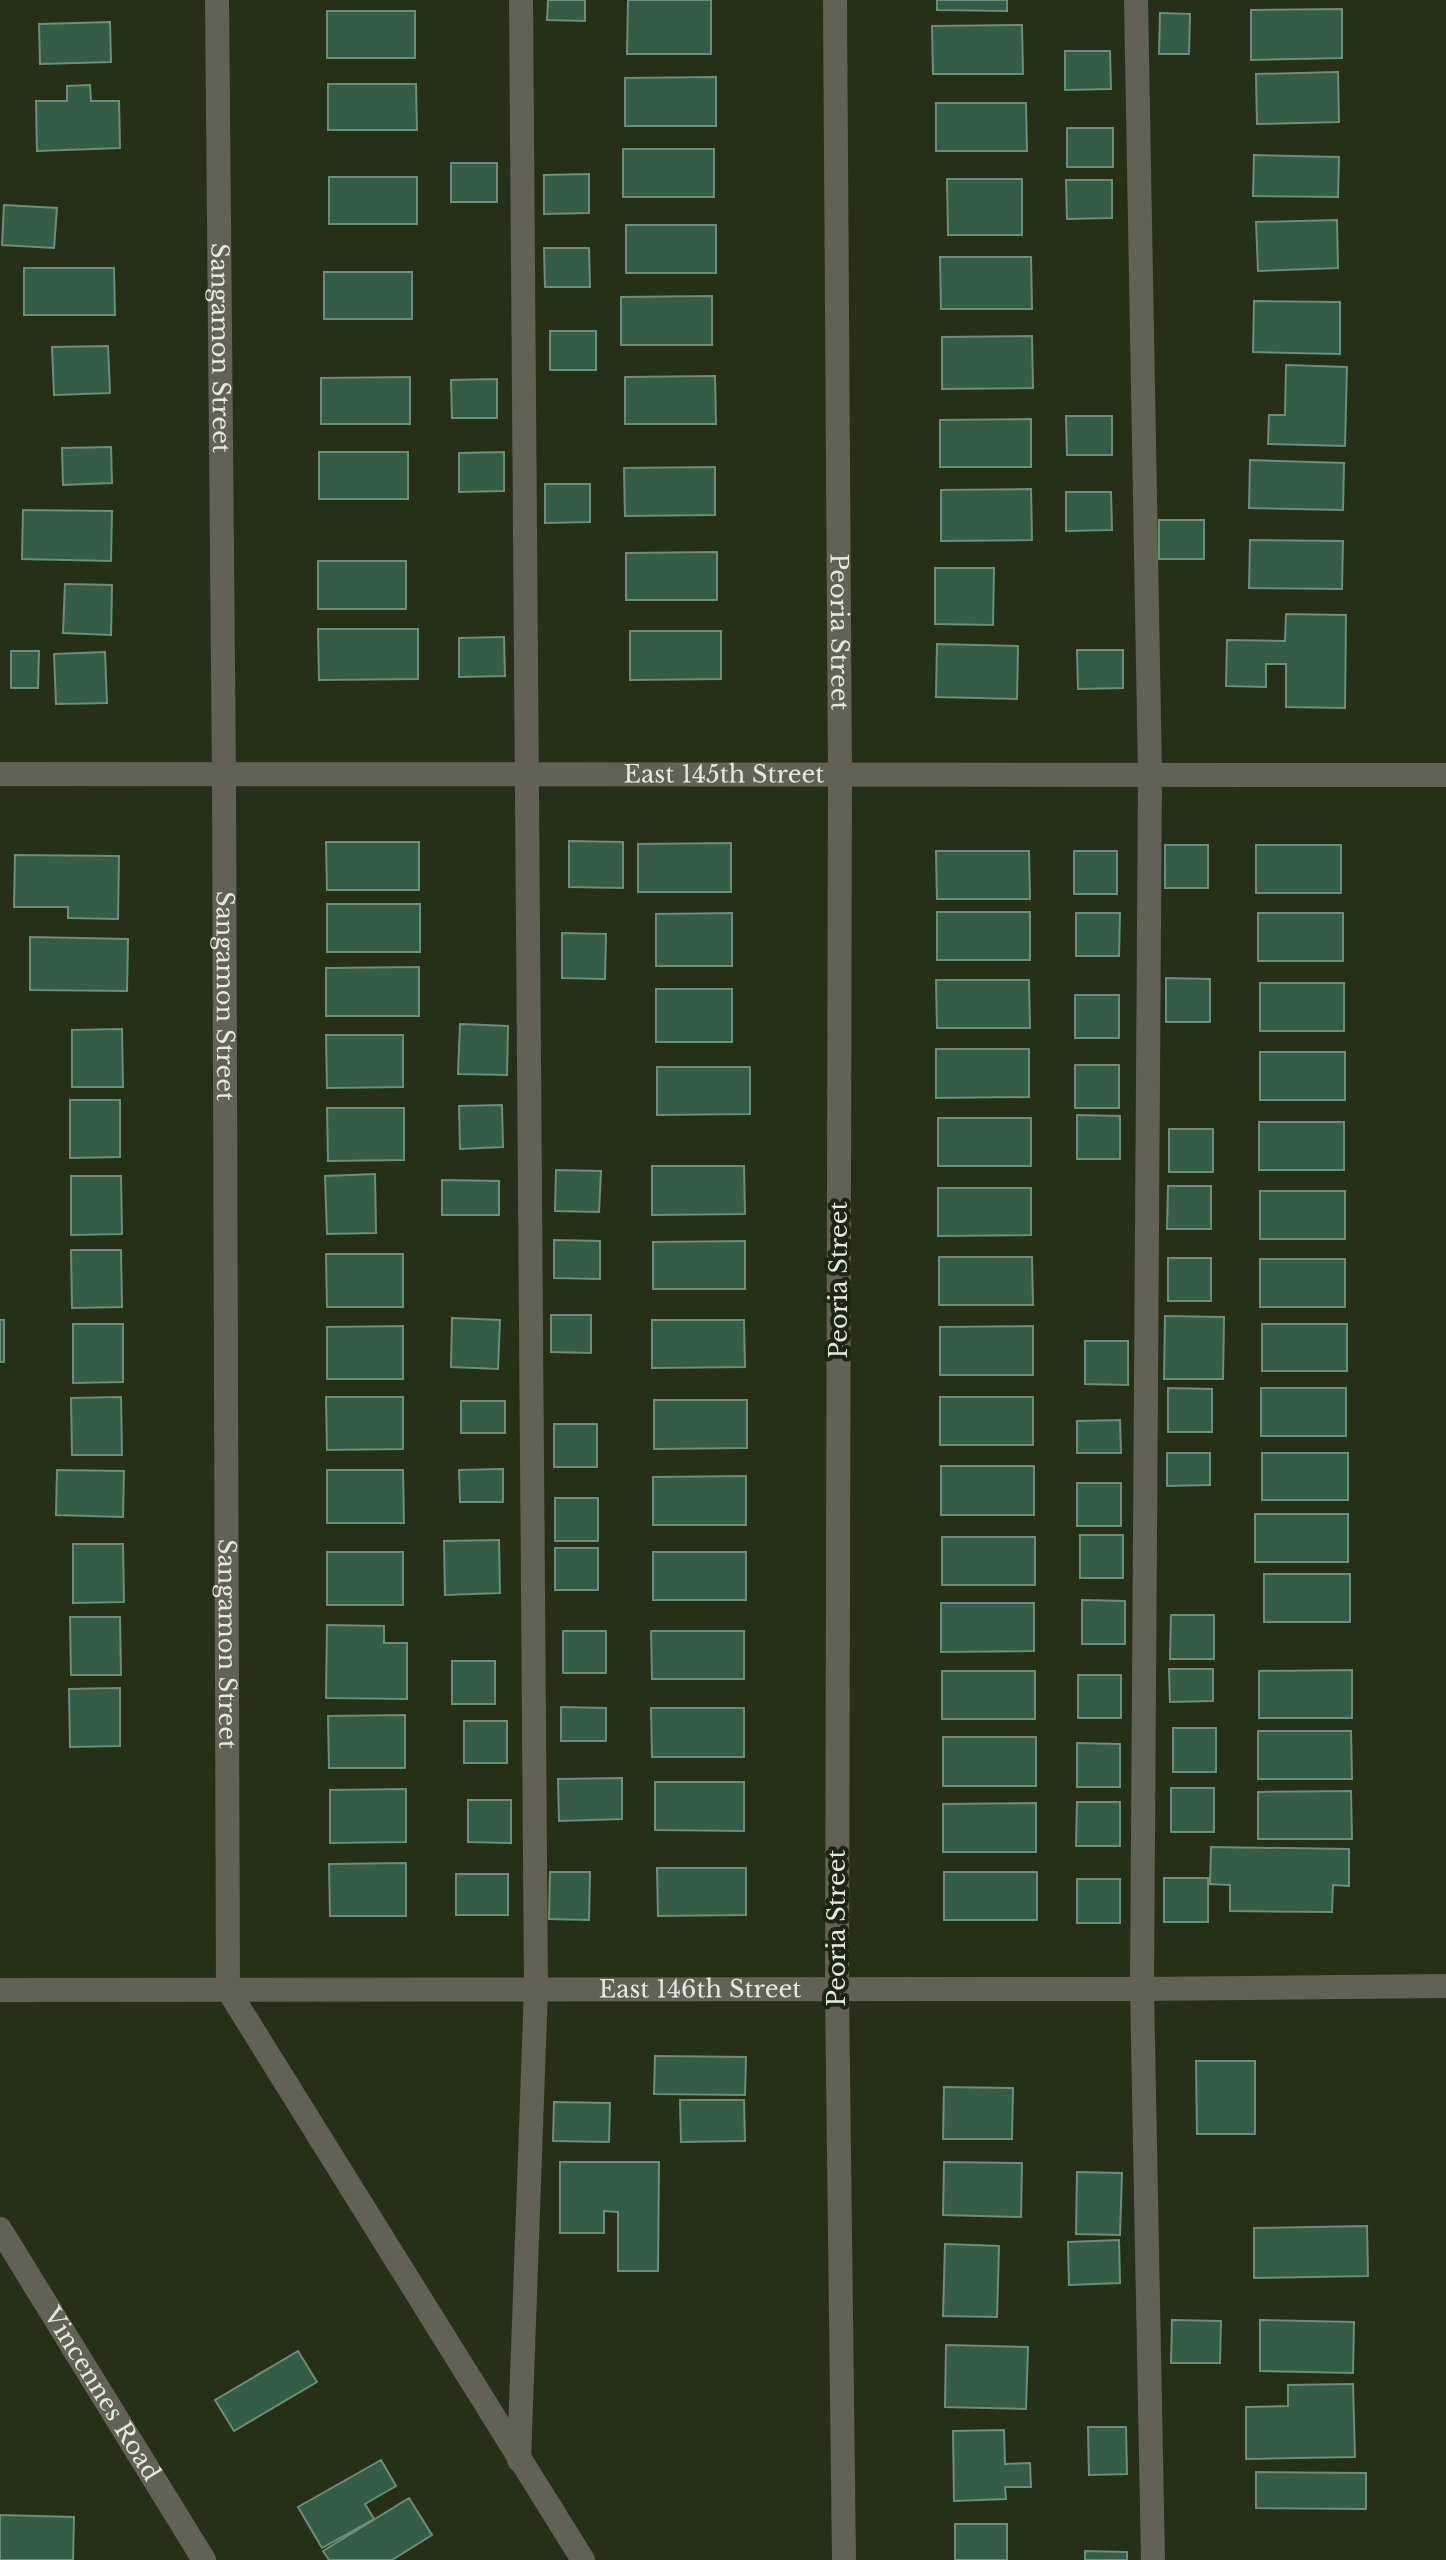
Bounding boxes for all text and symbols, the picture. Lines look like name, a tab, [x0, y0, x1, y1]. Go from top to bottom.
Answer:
street label: Sangamon Street	[205, 243, 236, 453]
street label: Peoria Street	[825, 553, 855, 711]
street label: East 145th Street	[624, 759, 824, 789]
street label: Sangamon Street	[210, 891, 240, 1101]
street label: Peoria Street	[824, 1202, 853, 1358]
street label: Sangamon Street	[213, 1539, 242, 1749]
street label: Peoria Street	[822, 1850, 851, 2006]
street label: East 146th Street	[599, 1974, 801, 2003]
street label: Vincennes Road	[37, 2301, 167, 2486]

